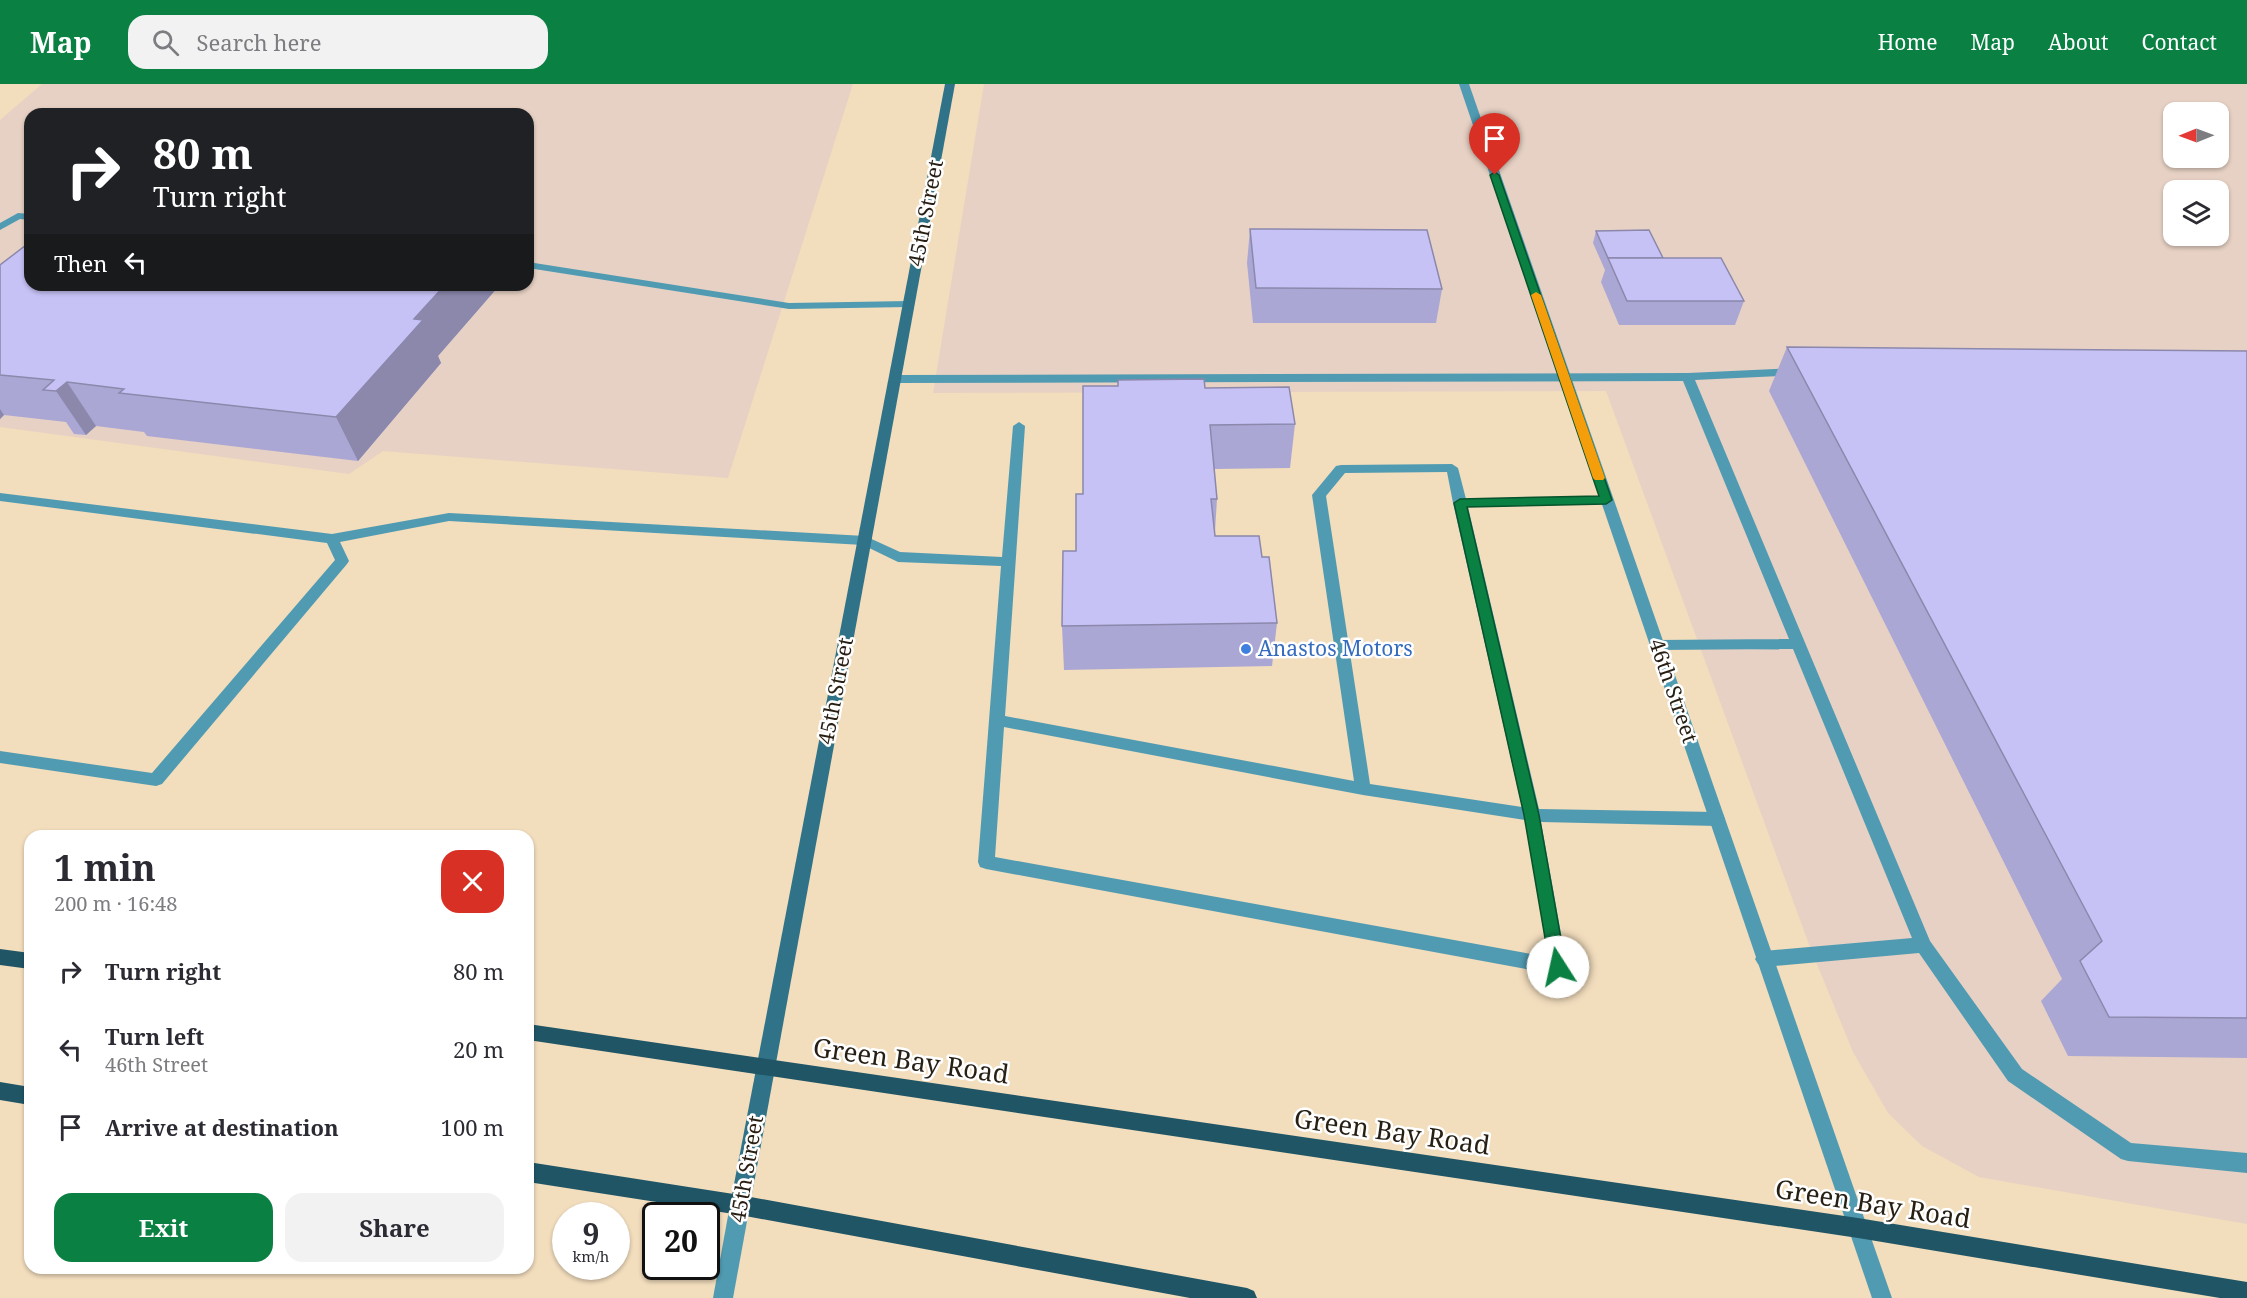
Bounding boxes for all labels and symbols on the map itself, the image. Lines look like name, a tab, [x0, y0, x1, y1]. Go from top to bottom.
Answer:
north arrow	[2163, 102, 2229, 168]
pin	[1469, 113, 1520, 175]
street label: 45th Street	[901, 157, 949, 269]
place label: Anastos Motors	[1258, 634, 1413, 662]
street label: 45th Street	[811, 635, 859, 747]
street label: 46th Street	[1643, 635, 1705, 746]
marker: Anastos Motors	[1239, 642, 1253, 656]
position arrow	[1526, 935, 1590, 999]
street label: Green Bay Road	[811, 1028, 1011, 1092]
street label: Green Bay Road	[1292, 1099, 1492, 1163]
street label: 45th Street	[723, 1113, 769, 1225]
street label: Green Bay Road	[1773, 1170, 1973, 1236]
speed limit sign: 20	[642, 1202, 720, 1280]

